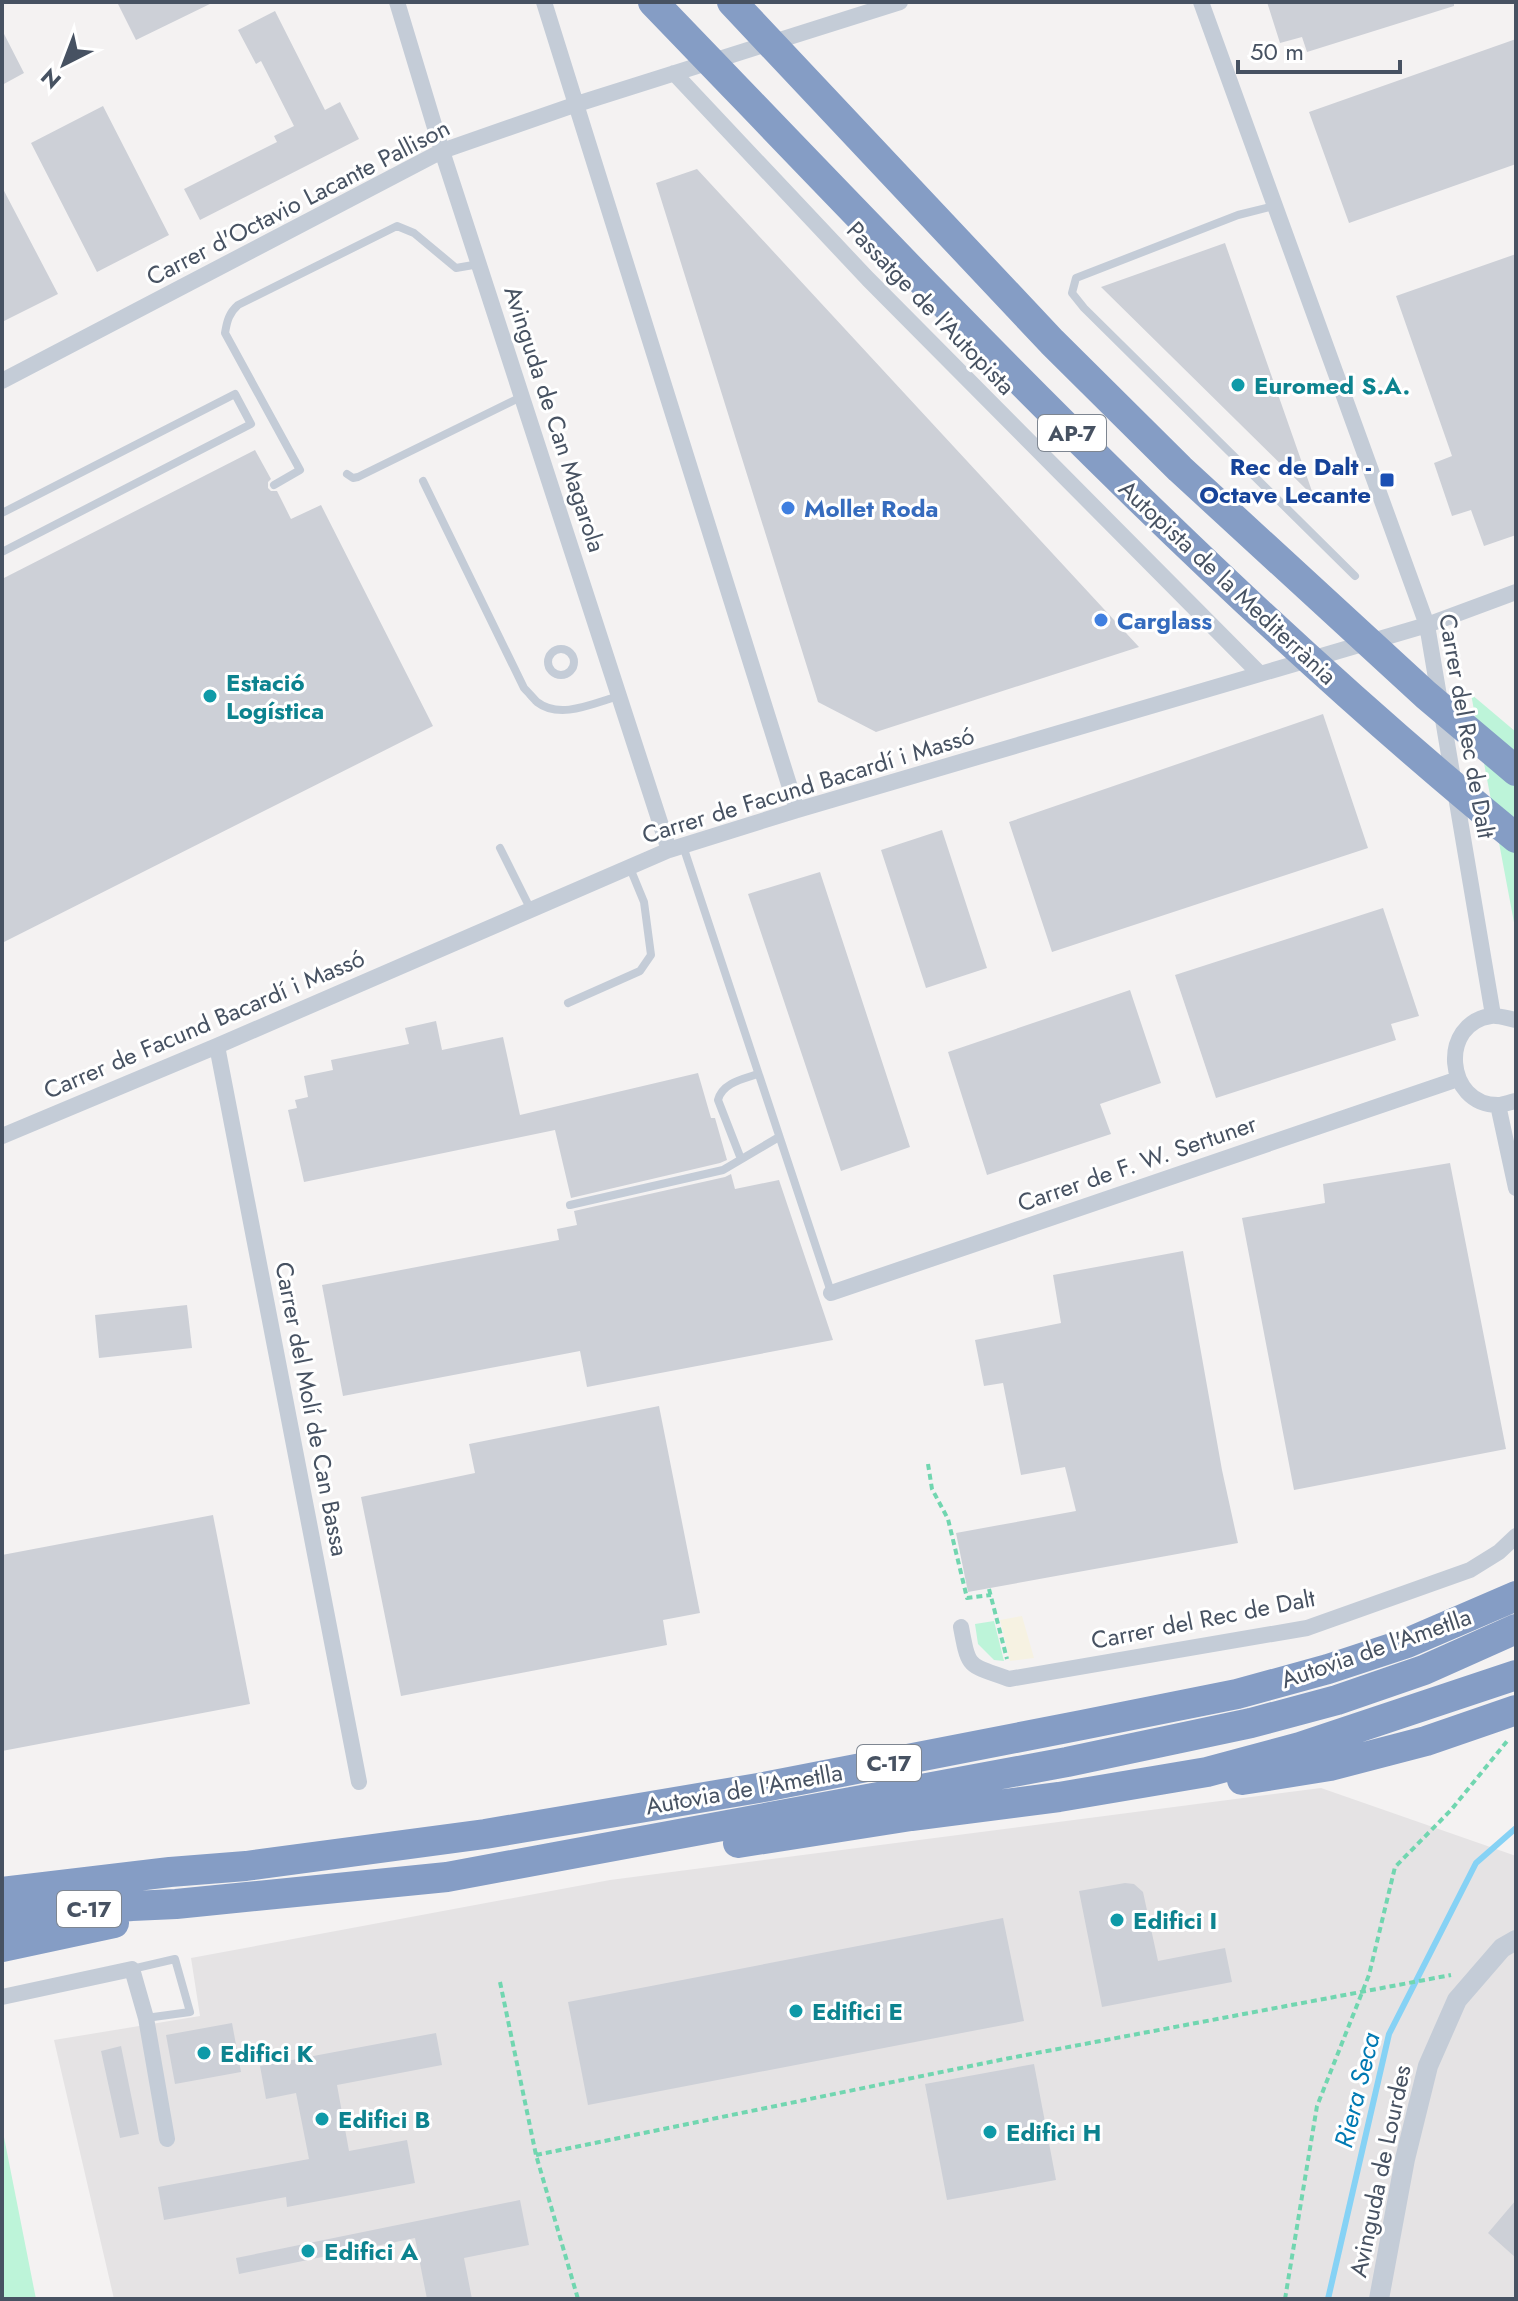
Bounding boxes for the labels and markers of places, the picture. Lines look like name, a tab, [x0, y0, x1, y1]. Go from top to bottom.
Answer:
place label: Euromed S.A.	[1254, 368, 1410, 403]
marker: Euromed S.A.	[1229, 376, 1247, 394]
place label: Rec de Dalt - Octave Lecante	[1199, 449, 1372, 512]
marker: Rec de Dalt - Octave Lecante	[1378, 471, 1396, 489]
place label: Mollet Roda	[804, 491, 939, 526]
marker: Mollet Roda	[779, 499, 797, 517]
place label: Carglass	[1117, 603, 1212, 638]
marker: Carglass	[1092, 611, 1110, 629]
place label: Estació Logística	[226, 665, 324, 728]
marker: Estació Logística	[201, 687, 219, 705]
place label: Edifici I	[1133, 1903, 1217, 1938]
marker: Edifici I	[1108, 1911, 1126, 1929]
place label: Edifici E	[812, 1994, 903, 2029]
marker: Edifici E	[787, 2002, 805, 2020]
place label: Edifici K	[220, 2036, 313, 2071]
marker: Edifici K	[195, 2044, 213, 2062]
place label: Edifici B	[338, 2102, 430, 2137]
marker: Edifici B	[313, 2110, 331, 2128]
place label: Edifici H	[1006, 2115, 1101, 2150]
marker: Edifici H	[981, 2123, 999, 2141]
place label: Edifici A	[324, 2234, 418, 2269]
marker: Edifici A	[299, 2242, 317, 2260]

